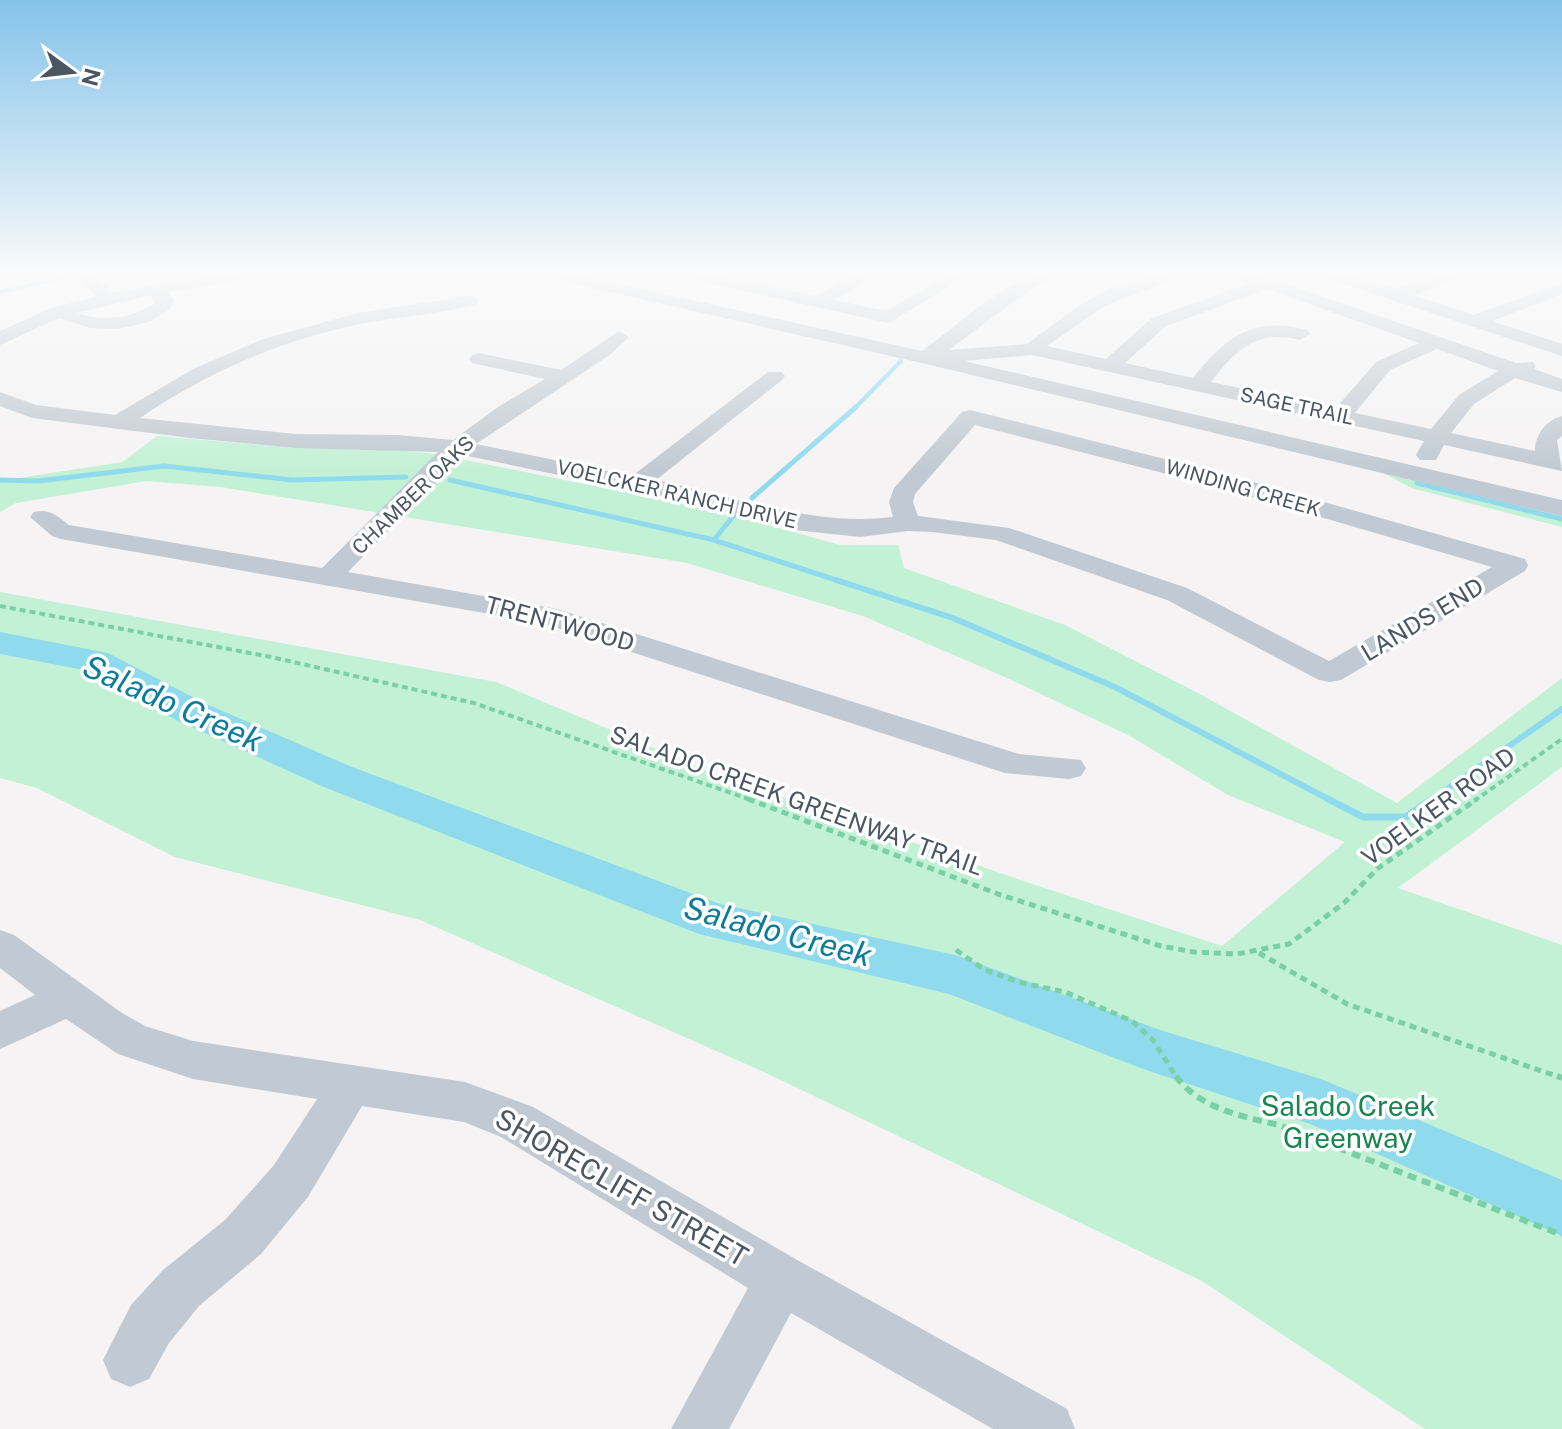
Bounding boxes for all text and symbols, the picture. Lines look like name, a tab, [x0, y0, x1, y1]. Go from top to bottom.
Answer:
north arrow	[32, 32, 112, 112]
text: N	[77, 65, 106, 89]
street label: SAGE TRAIL	[1238, 382, 1356, 430]
street label: CHAMBER OAKS	[347, 431, 479, 559]
street label: WINDING CREEK	[1163, 454, 1323, 522]
street label: VOELCKER RANCH DRIVE	[555, 455, 799, 533]
street label: LANDS END	[1356, 572, 1488, 666]
street label: TRENTWOOD	[482, 590, 638, 656]
water label: Salado Creek	[77, 647, 269, 759]
street label: SALADO CREEK GREENWAY TRAIL	[607, 719, 987, 881]
street label: VOELKER ROAD	[1356, 741, 1520, 871]
water label: Salado Creek	[680, 888, 877, 974]
park label: Salado Creek Greenway	[1261, 1089, 1435, 1154]
street label: SHORECLIFF STREET	[490, 1101, 754, 1273]

